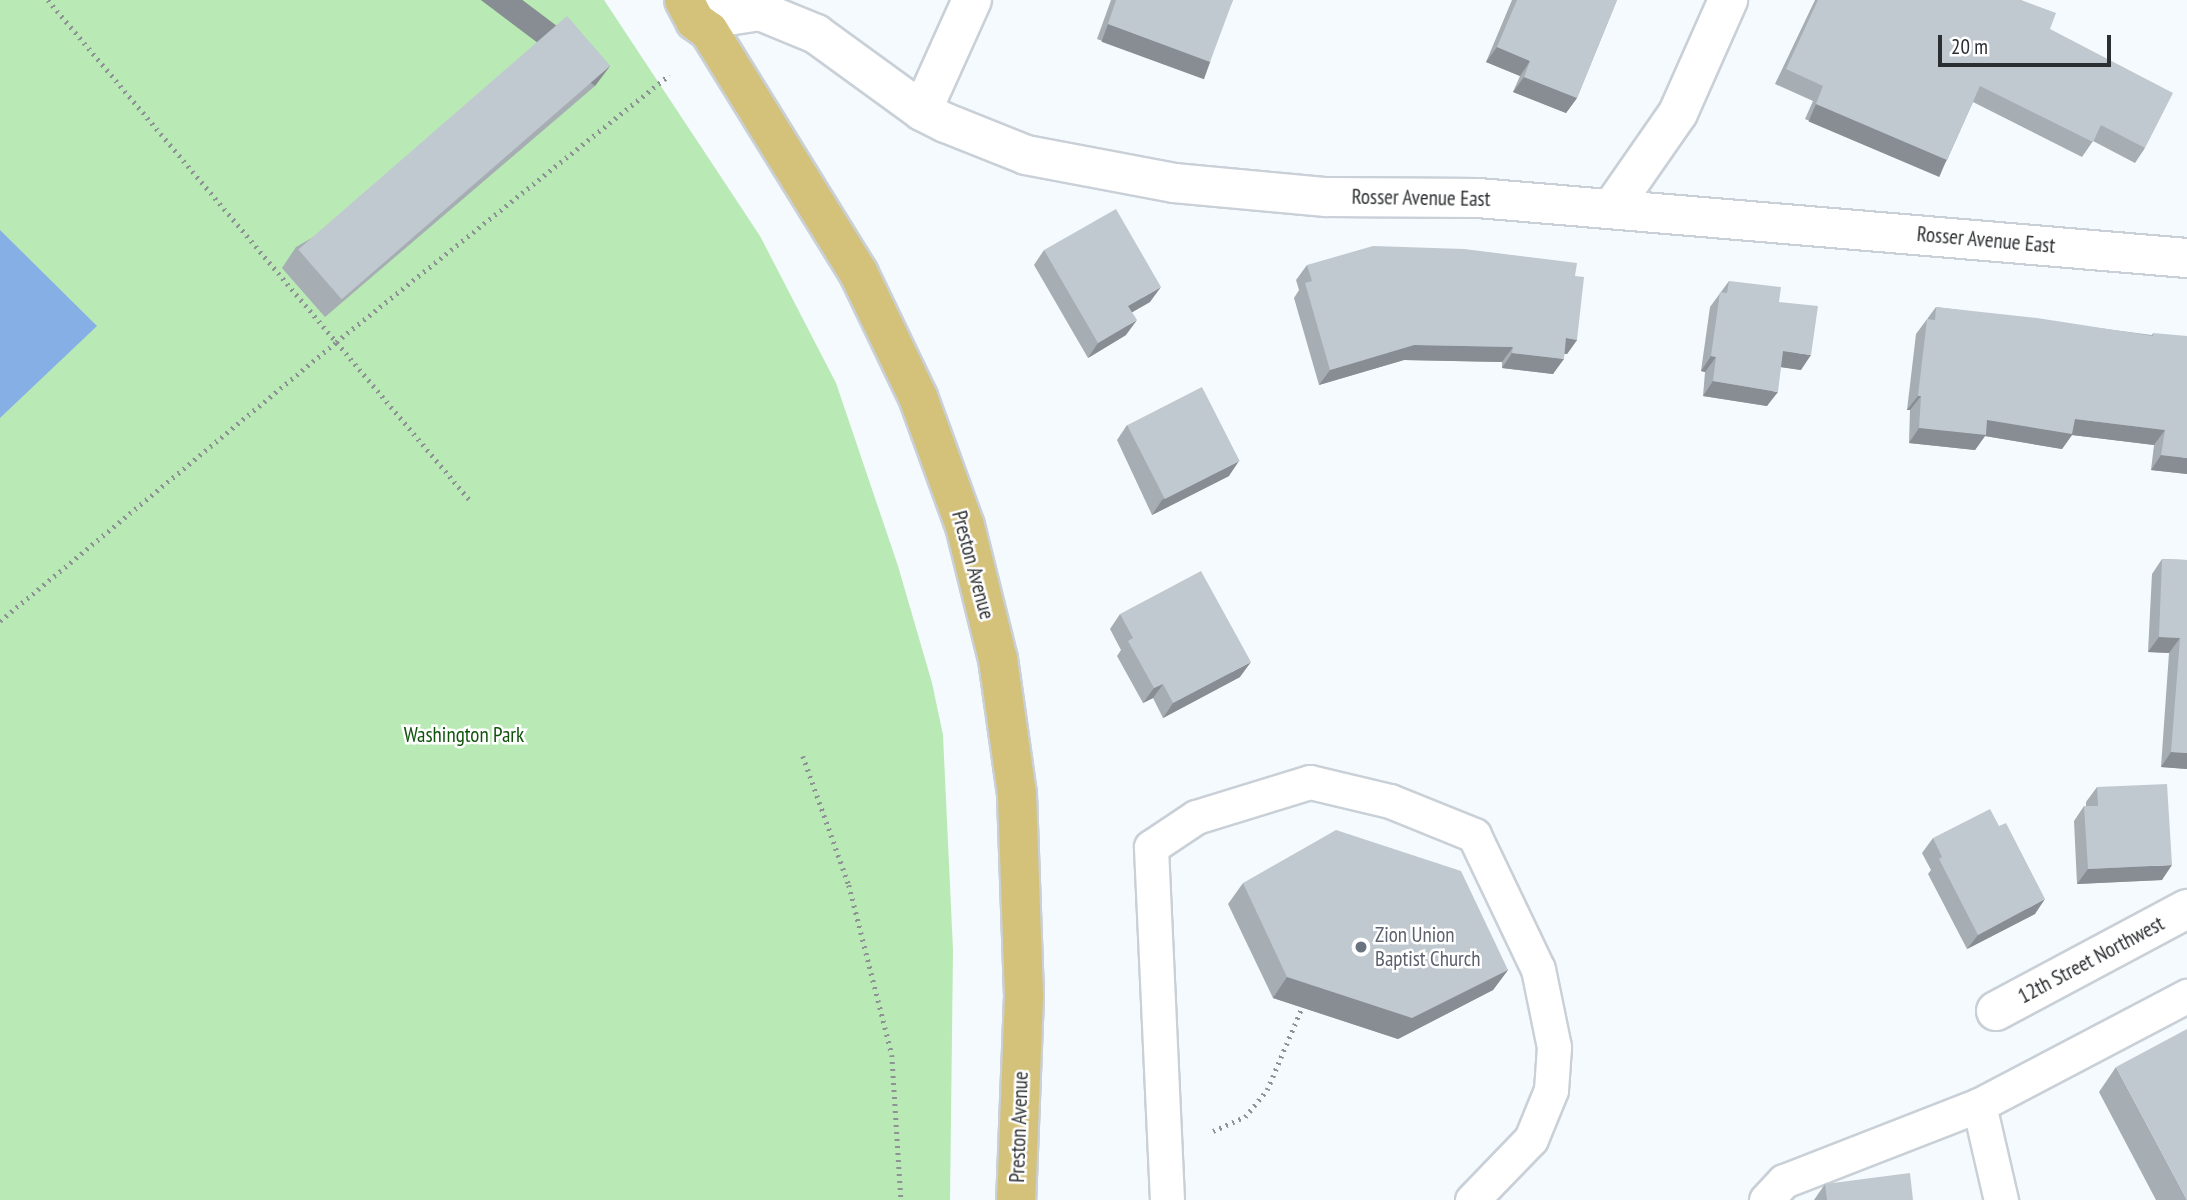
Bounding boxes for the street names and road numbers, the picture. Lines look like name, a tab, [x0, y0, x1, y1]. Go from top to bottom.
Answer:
street label: Rosser Avenue East	[1351, 184, 1491, 212]
street label: Rosser Avenue East	[1916, 221, 2056, 259]
street label: Preston Avenue	[946, 508, 1000, 622]
street label: 12th Street Northwest	[2014, 911, 2168, 1009]
street label: Preston Avenue	[1004, 1071, 1034, 1183]

